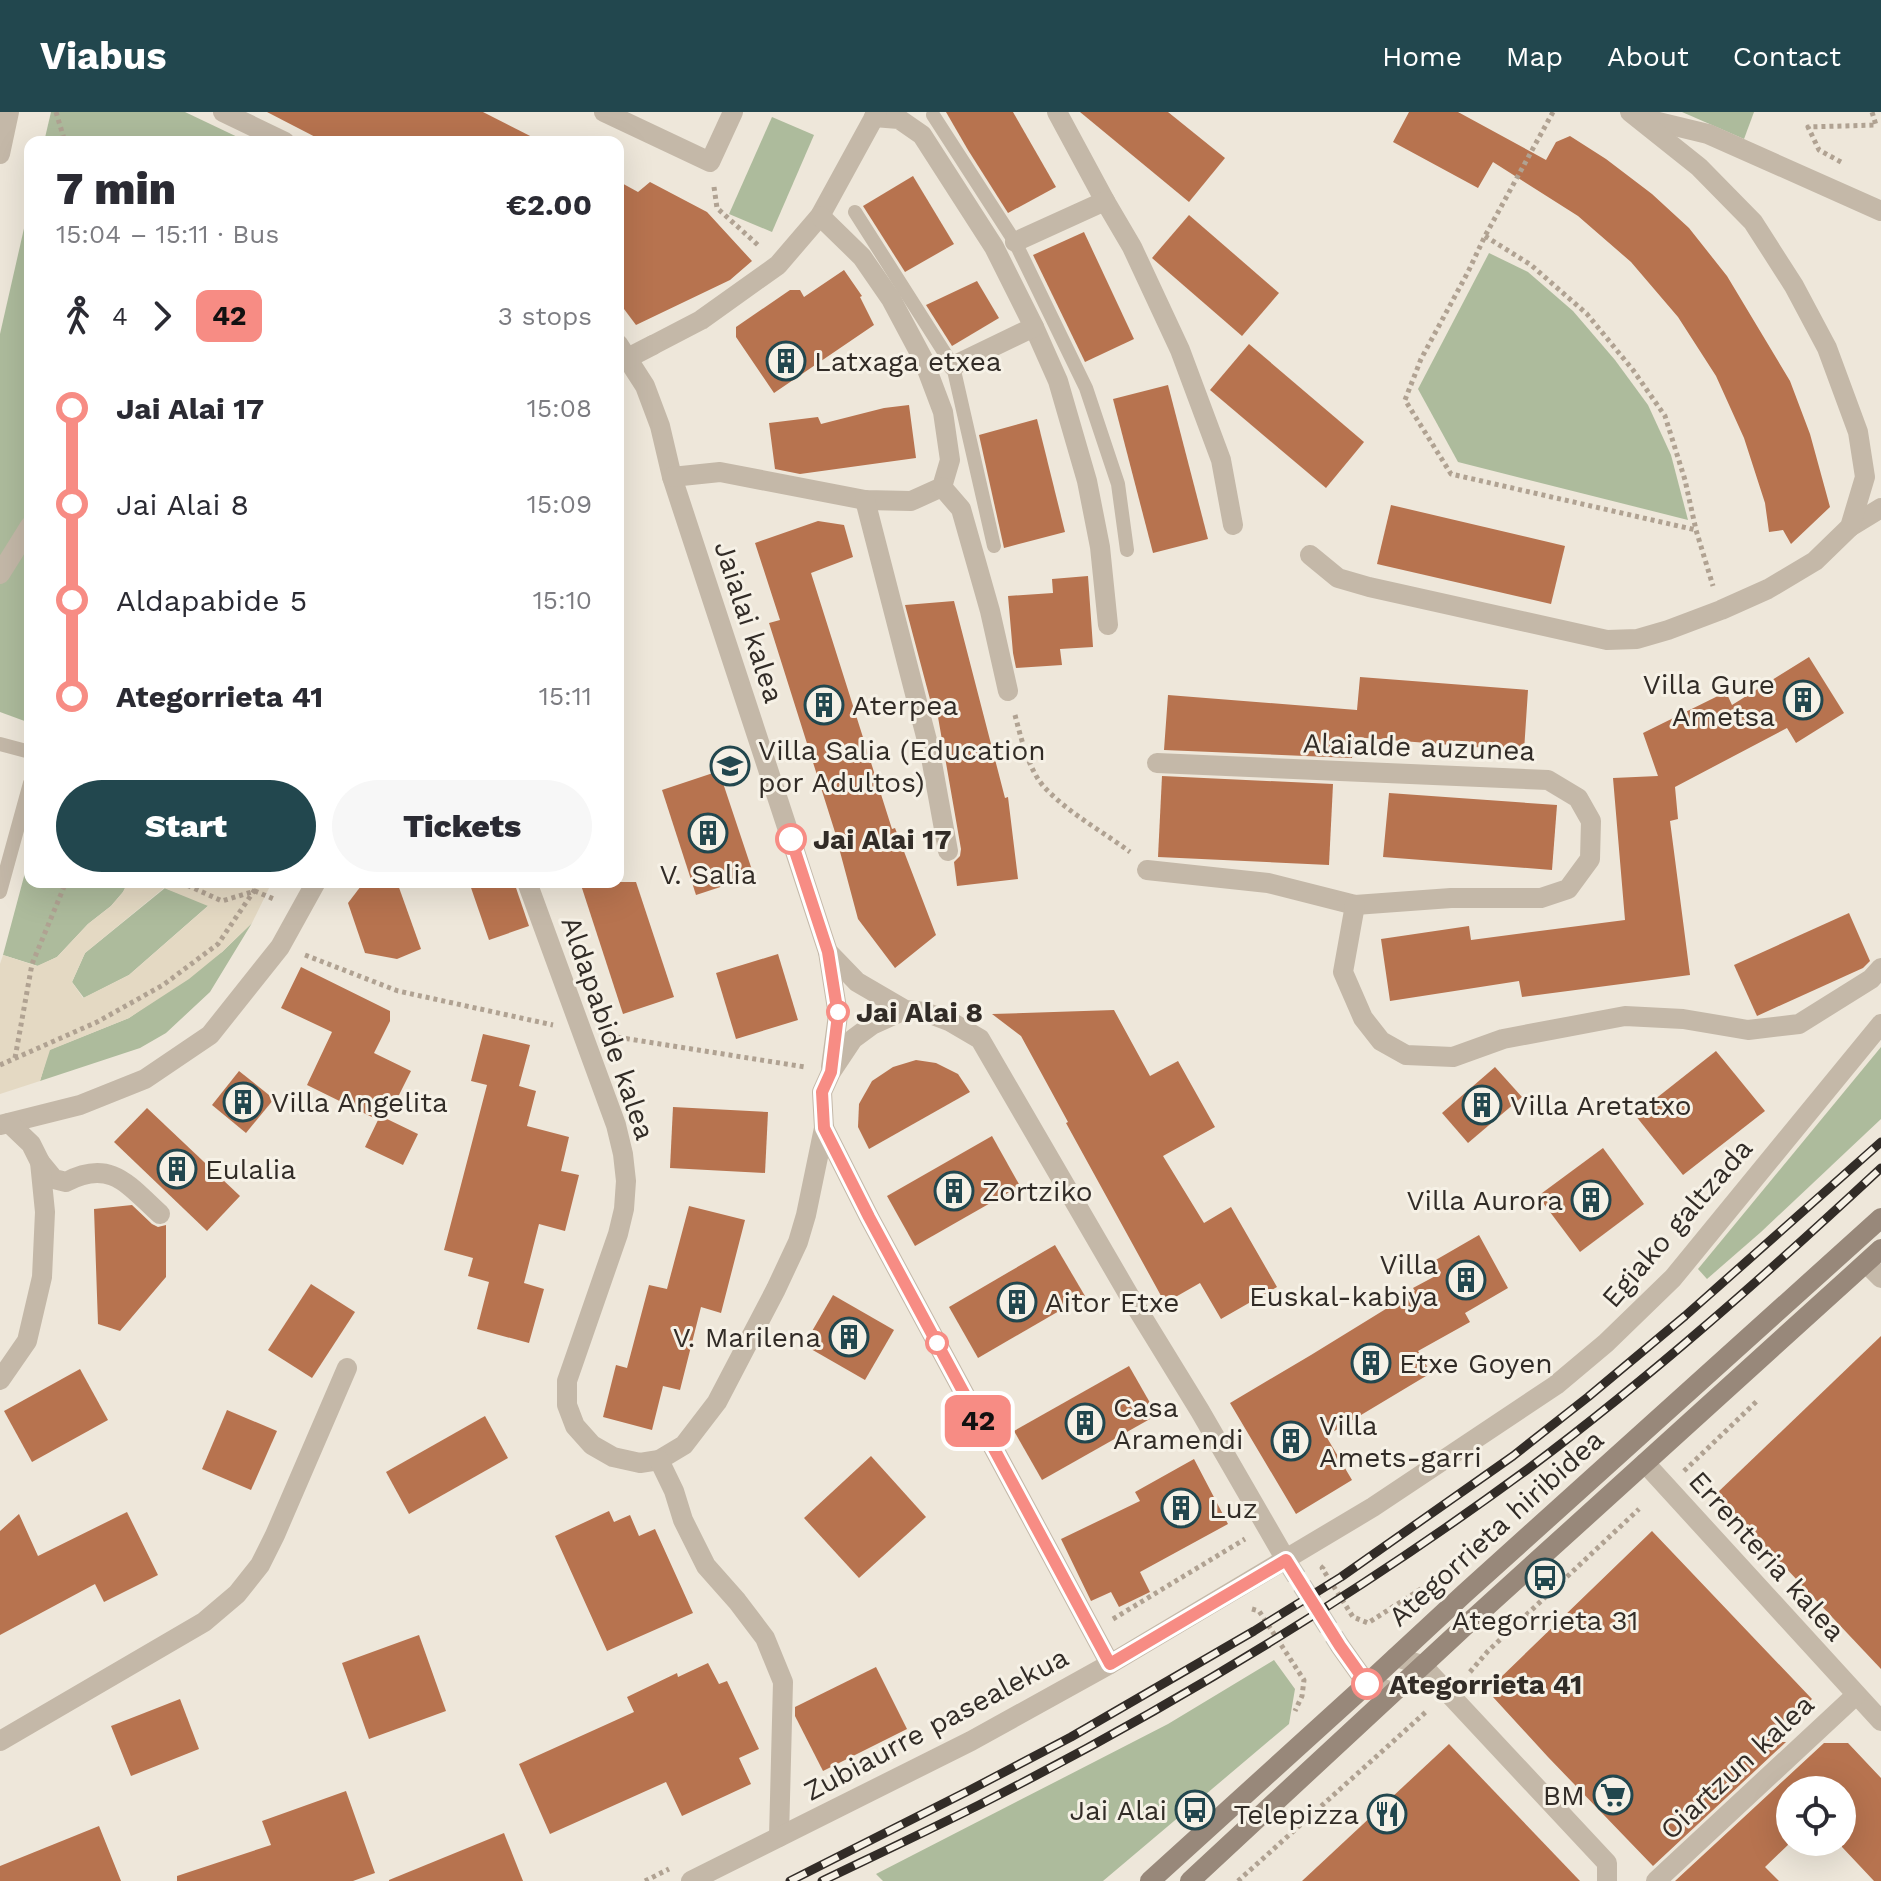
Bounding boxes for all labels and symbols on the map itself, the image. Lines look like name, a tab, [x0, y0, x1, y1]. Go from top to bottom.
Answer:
building icon: Latxaga etxea	[765, 340, 807, 382]
place label: Latxaga etxea	[814, 345, 1002, 378]
street label: Jaialai kalea	[707, 537, 791, 707]
place label: Villa Gure Ametsa	[1643, 668, 1775, 733]
building icon: Villa Gure Ametsa	[1782, 679, 1824, 721]
building icon: Aterpea	[803, 684, 845, 726]
place label: Aterpea	[852, 689, 959, 722]
street label: Alaialde auzunea	[1302, 726, 1536, 768]
place label: Villa Salia (Education por Adultos)	[758, 734, 1046, 799]
school or university icon: Villa Salia (Education por Adultos)	[709, 745, 751, 787]
building icon: V. Salia	[687, 812, 729, 854]
place label: Jai Alai 17	[813, 823, 951, 856]
marker: Jai Alai 17	[776, 824, 806, 854]
place label: V. Salia	[659, 858, 757, 891]
street label: Aldapabide kalea	[554, 912, 662, 1144]
place label: Jai Alai 8	[856, 996, 983, 1029]
marker: Jai Alai 8	[827, 1001, 849, 1023]
building icon: Villa Angelita	[222, 1081, 264, 1123]
building icon: Villa Aretatxo	[1461, 1084, 1503, 1126]
place label: Villa Angelita	[271, 1086, 448, 1119]
place label: Villa Aretatxo	[1510, 1089, 1691, 1122]
street label: Egiako galtzada	[1595, 1132, 1759, 1314]
building icon: Eulalia	[156, 1148, 198, 1190]
place label: Eulalia	[205, 1153, 296, 1186]
building icon: Zortziko	[933, 1170, 975, 1212]
place label: Zortziko	[982, 1175, 1093, 1208]
building icon: Villa Aurora	[1570, 1179, 1612, 1221]
place label: Villa Aurora	[1406, 1184, 1563, 1217]
place label: Villa Euskal-kabiya	[1249, 1248, 1438, 1313]
building icon: Villa Euskal-kabiya	[1445, 1259, 1487, 1301]
building icon: Aitor Etxe	[996, 1281, 1038, 1323]
place label: Aitor Etxe	[1045, 1286, 1179, 1319]
building icon: V. Marilena	[828, 1316, 870, 1358]
place label: V. Marilena	[673, 1321, 821, 1354]
unlabelled marker	[926, 1332, 948, 1354]
building icon: Etxe Goyen	[1350, 1342, 1392, 1384]
place label: Etxe Goyen	[1399, 1347, 1553, 1380]
place label: Casa Aramendi	[1113, 1391, 1244, 1456]
line badge: 42	[942, 1395, 1014, 1447]
building icon: Casa Aramendi	[1064, 1402, 1106, 1444]
place label: Villa Amets-garri	[1319, 1409, 1482, 1474]
building icon: Villa Amets-garri	[1270, 1420, 1312, 1462]
street label: Ategorrieta hiribidea	[1382, 1423, 1610, 1633]
street label: Errenteria kalea	[1682, 1464, 1852, 1648]
building icon: Luz	[1160, 1487, 1202, 1529]
place label: Luz	[1209, 1492, 1258, 1525]
bus stop icon: Ategorrieta 31	[1524, 1557, 1566, 1599]
place label: Ategorrieta 31	[1452, 1604, 1638, 1637]
street label: Zubiaurre pasealekua	[798, 1640, 1074, 1808]
place label: Ategorrieta 41	[1389, 1668, 1582, 1701]
marker: Ategorrieta 41	[1352, 1669, 1382, 1699]
street label: Oiartzun kalea	[1654, 1687, 1821, 1846]
supermarket icon: BM	[1592, 1774, 1634, 1816]
place label: BM	[1543, 1779, 1585, 1812]
bus stop icon: Jai Alai	[1174, 1789, 1216, 1831]
restaurant icon: Telepizza	[1366, 1793, 1408, 1835]
place label: Jai Alai	[1070, 1794, 1167, 1827]
place label: Telepizza	[1234, 1798, 1359, 1831]

